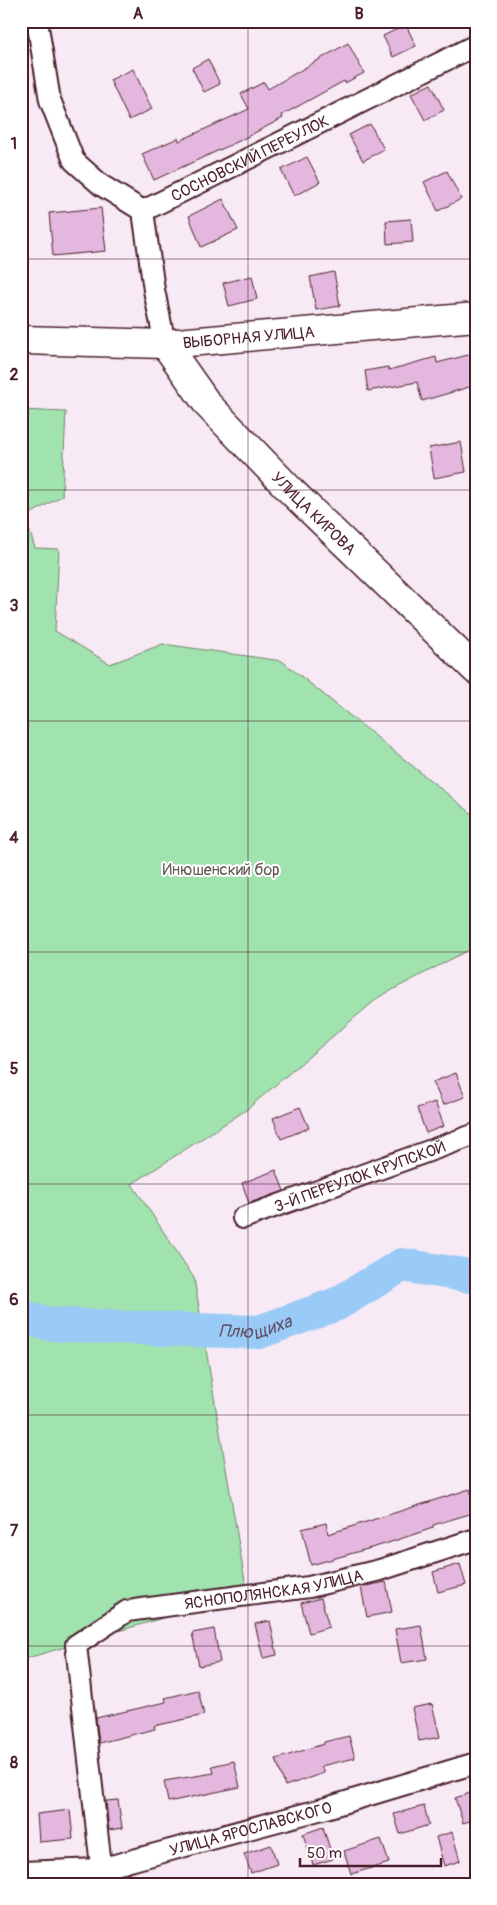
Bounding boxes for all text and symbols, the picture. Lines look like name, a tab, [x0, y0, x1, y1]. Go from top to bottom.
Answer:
text: A	[133, 4, 144, 24]
text: B	[354, 4, 364, 24]
street label: СОСНОВСКИЙ ПЕРЕУЛОК	[168, 111, 332, 206]
text: 1	[11, 134, 17, 154]
street label: ВЫБОРНАЯ УЛИЦА	[182, 322, 315, 353]
text: 2	[10, 365, 19, 385]
street label: УЛИЦА КИРОВА	[267, 468, 360, 559]
text: 3	[10, 596, 19, 616]
text: 4	[9, 828, 19, 848]
park label: Инюшенский бор	[162, 860, 280, 880]
text: 5	[10, 1059, 19, 1079]
street label: 3-Й ПЕРЕУЛОК КРУПСКОЙ	[272, 1137, 449, 1217]
text: 6	[9, 1290, 19, 1310]
water label: Плющиха	[218, 1310, 296, 1345]
text: 7	[10, 1521, 19, 1541]
street label: ЯСНОПОЛЯНСКАЯ УЛИЦА	[183, 1565, 365, 1614]
text: 8	[10, 1753, 18, 1773]
street label: УЛИЦА ЯРОСЛАВСКОГО	[167, 1798, 335, 1861]
scale bar	[300, 1835, 441, 1867]
text: 50 m	[307, 1844, 342, 1863]

